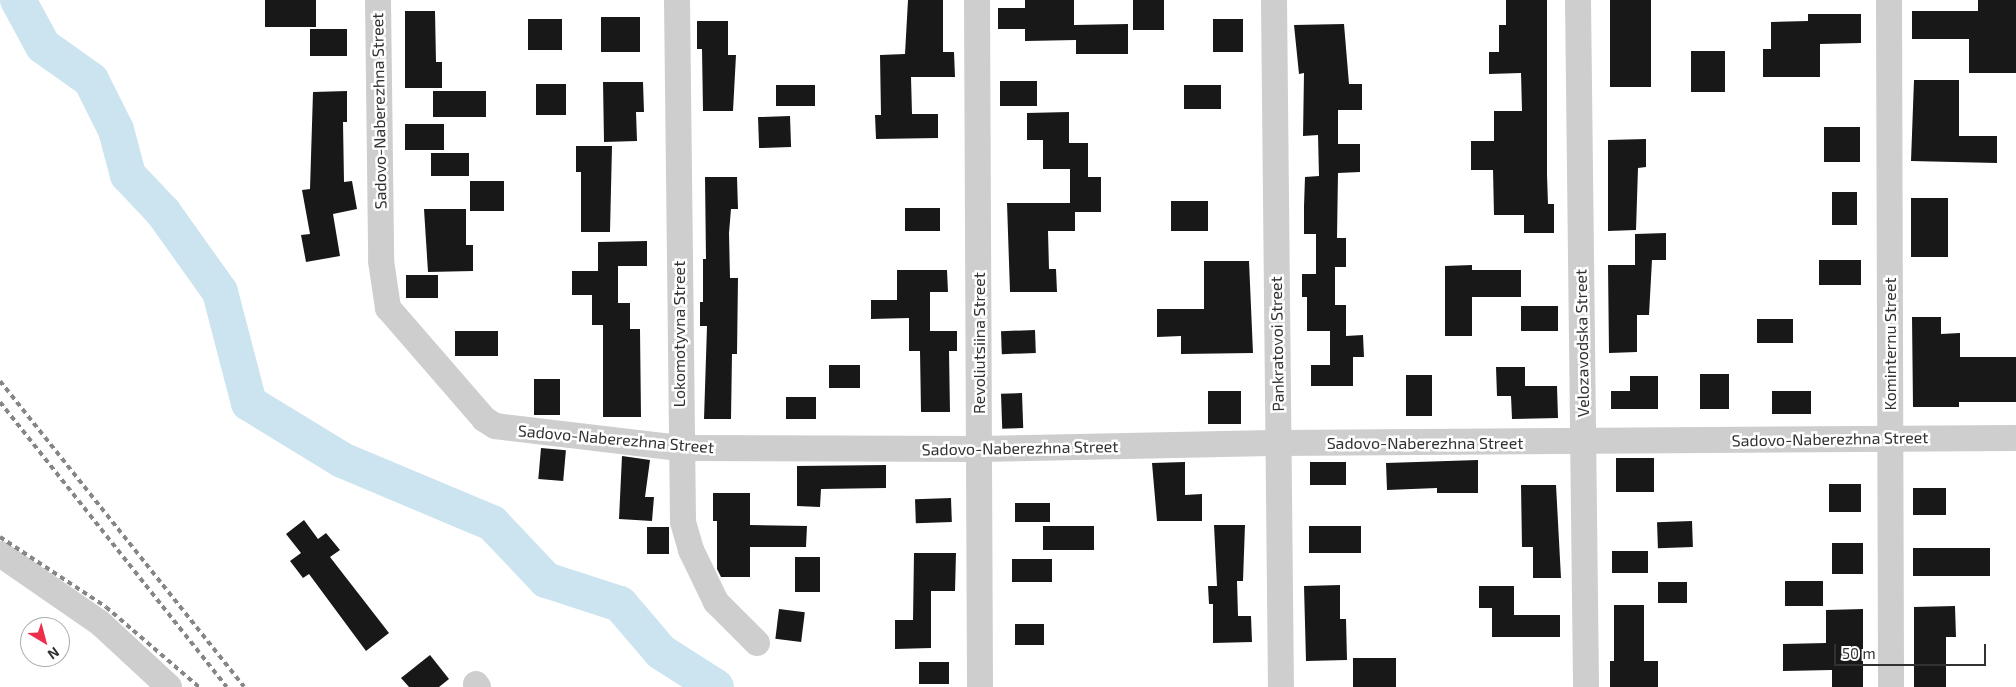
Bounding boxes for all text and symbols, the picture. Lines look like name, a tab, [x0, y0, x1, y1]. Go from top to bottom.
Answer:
street label: Sadovo-Naberezhna Street	[368, 12, 390, 210]
street label: Lokomotyvna Street	[669, 261, 689, 407]
street label: Velozavodska Street	[1571, 269, 1593, 417]
street label: Revoliutsiina Street	[969, 272, 989, 414]
street label: Pankratovoi Street	[1266, 276, 1288, 412]
street label: Kominternu Street	[1880, 277, 1900, 411]
street label: Sadovo-Naberezhna Street	[517, 421, 715, 457]
street label: Sadovo-Naberezhna Street	[1731, 428, 1929, 450]
street label: Sadovo-Naberezhna Street	[1327, 433, 1523, 453]
street label: Sadovo-Naberezhna Street	[921, 437, 1119, 459]
north arrow	[20, 617, 70, 667]
scale bar	[1836, 634, 1988, 666]
text: N	[45, 644, 63, 663]
text: 50 m	[1842, 644, 1876, 662]

